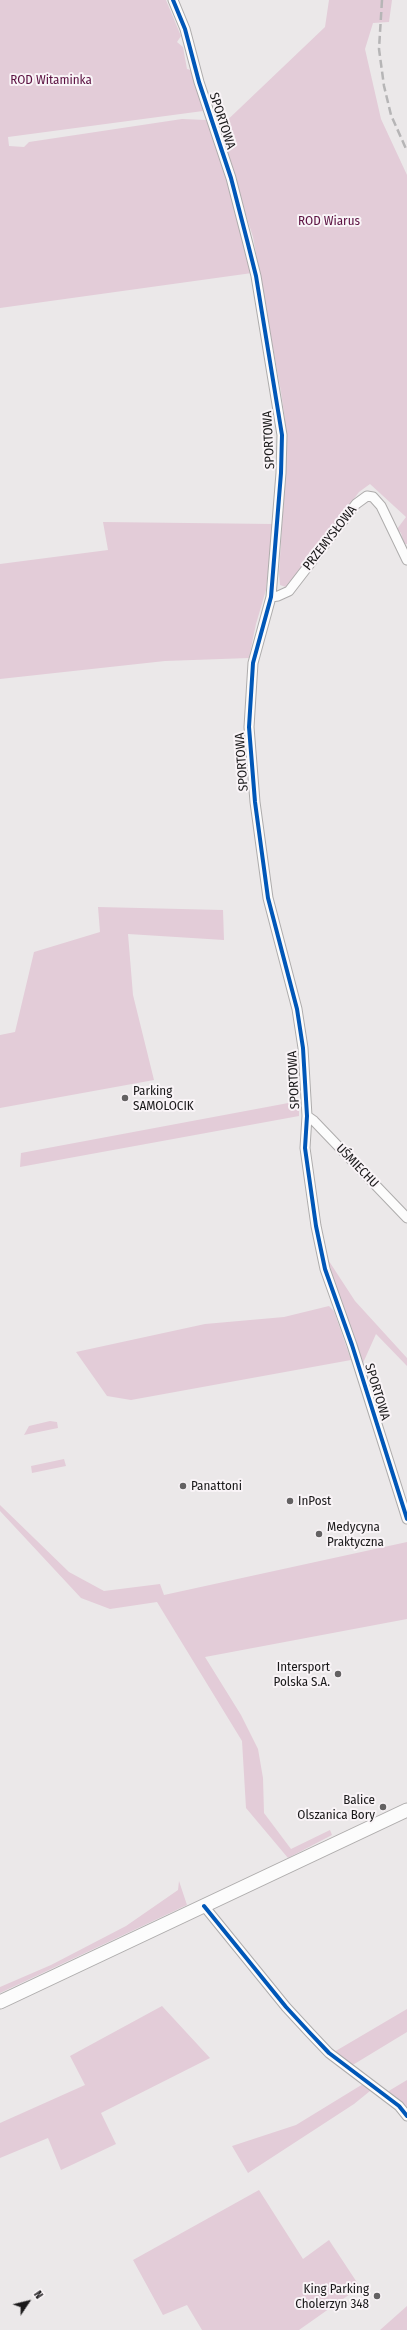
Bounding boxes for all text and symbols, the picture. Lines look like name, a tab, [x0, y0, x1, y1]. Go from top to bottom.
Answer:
park label: ROD Witaminka	[10, 72, 92, 88]
street label: SPORTOWA	[206, 91, 238, 151]
park label: ROD Wiarus	[298, 213, 360, 229]
street label: SPORTOWA	[260, 410, 278, 470]
street label: PRZEMYSŁOWA	[300, 503, 360, 573]
street label: SPORTOWA	[232, 732, 252, 792]
street label: SPORTOWA	[285, 1050, 303, 1110]
place label: Parking SAMOLOCIK	[133, 1083, 194, 1114]
marker: Parking SAMOLOCIK	[120, 1093, 130, 1103]
street label: UŚMIECHU	[332, 1141, 382, 1191]
street label: SPORTOWA	[361, 1362, 393, 1422]
place label: Panattoni	[191, 1478, 242, 1494]
marker: Panattoni	[178, 1481, 188, 1491]
place label: InPost	[298, 1493, 331, 1509]
marker: InPost	[285, 1496, 295, 1506]
place label: Medycyna Praktyczna	[327, 1519, 384, 1550]
marker: Medycyna Praktyczna	[314, 1529, 324, 1539]
place label: Intersport Polska S.A.	[274, 1659, 330, 1690]
marker: Intersport Polska S.A.	[333, 1669, 343, 1679]
place label: Balice Olszanica Bory	[297, 1792, 375, 1823]
marker: Balice Olszanica Bory	[378, 1802, 388, 1812]
place label: King Parking Cholerzyn 348	[295, 2281, 369, 2312]
north arrow	[8, 2282, 48, 2322]
text: N	[31, 2288, 45, 2301]
marker: King Parking Cholerzyn 348	[372, 2291, 382, 2301]

